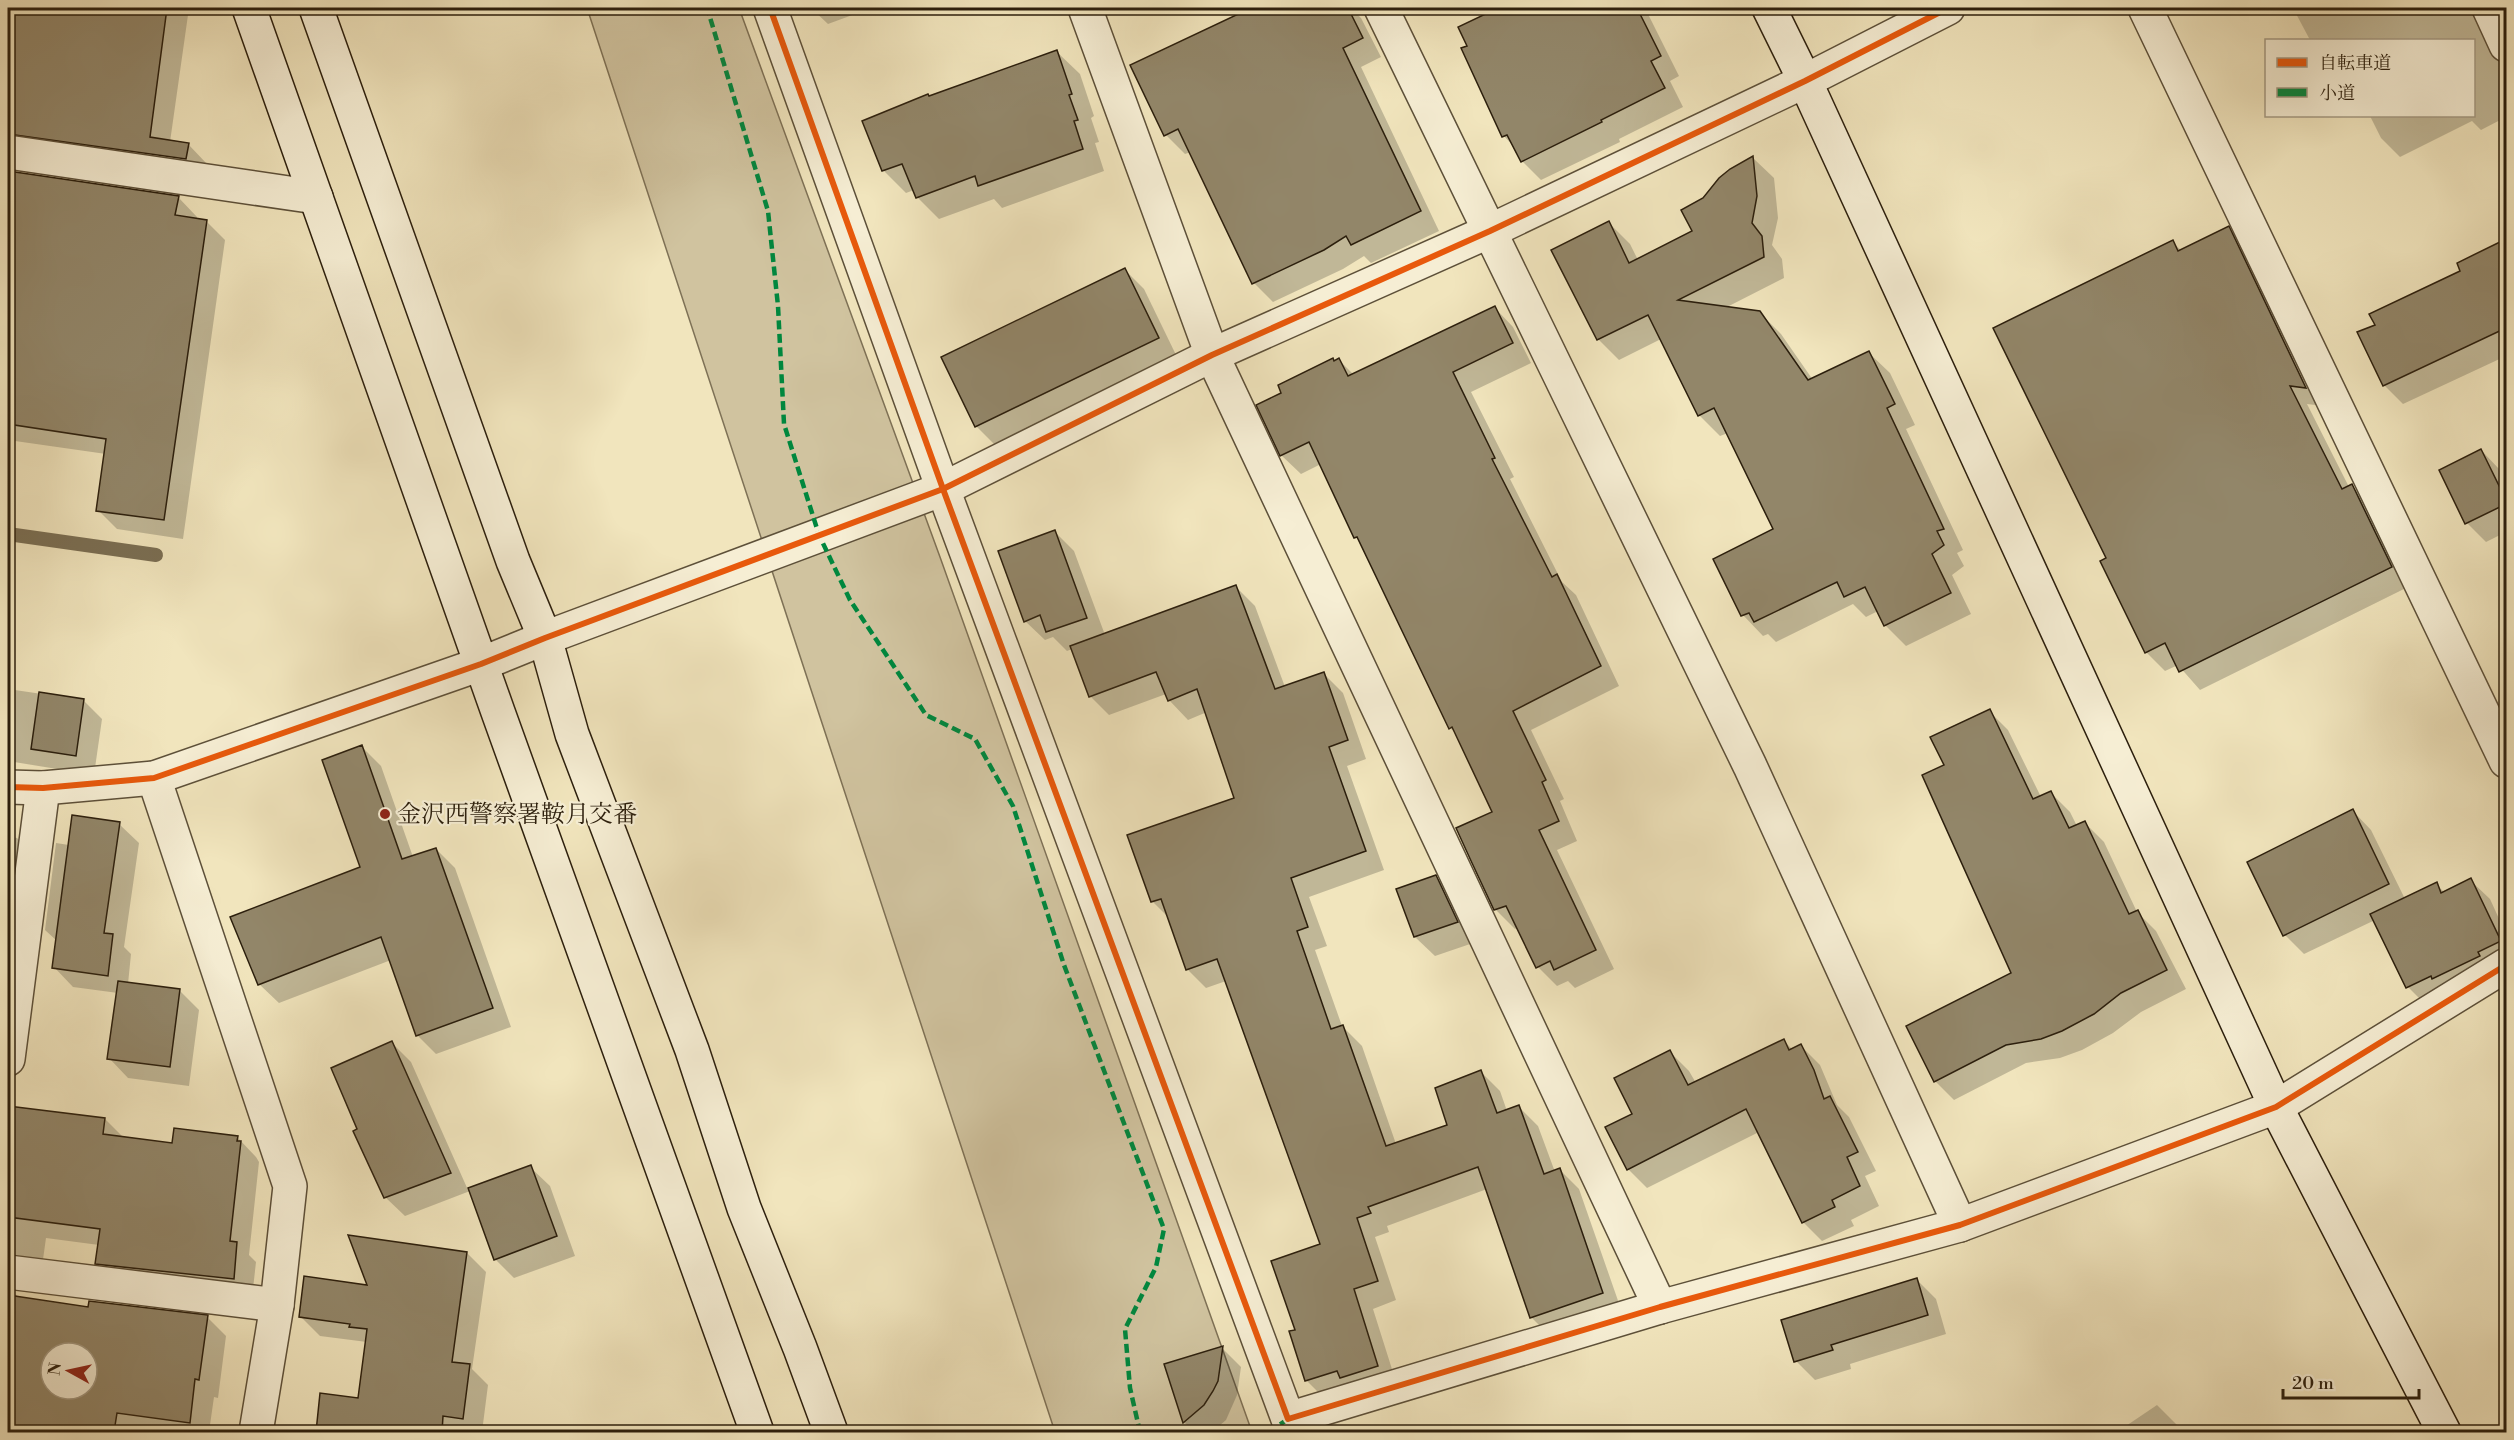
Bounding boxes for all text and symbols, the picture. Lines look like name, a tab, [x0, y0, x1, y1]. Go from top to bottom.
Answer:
legend	[2265, 39, 2475, 117]
text: 自転車道	[2319, 52, 2391, 75]
text: 小道	[2319, 82, 2355, 105]
place label: 金沢西警察署鞍月交番	[397, 800, 637, 830]
marker: 金沢西警察署鞍月交番	[378, 807, 392, 821]
north arrow	[39, 1341, 99, 1401]
text: N	[44, 1361, 66, 1377]
scale bar	[2283, 1362, 2420, 1400]
text: 20 m	[2292, 1372, 2334, 1395]

